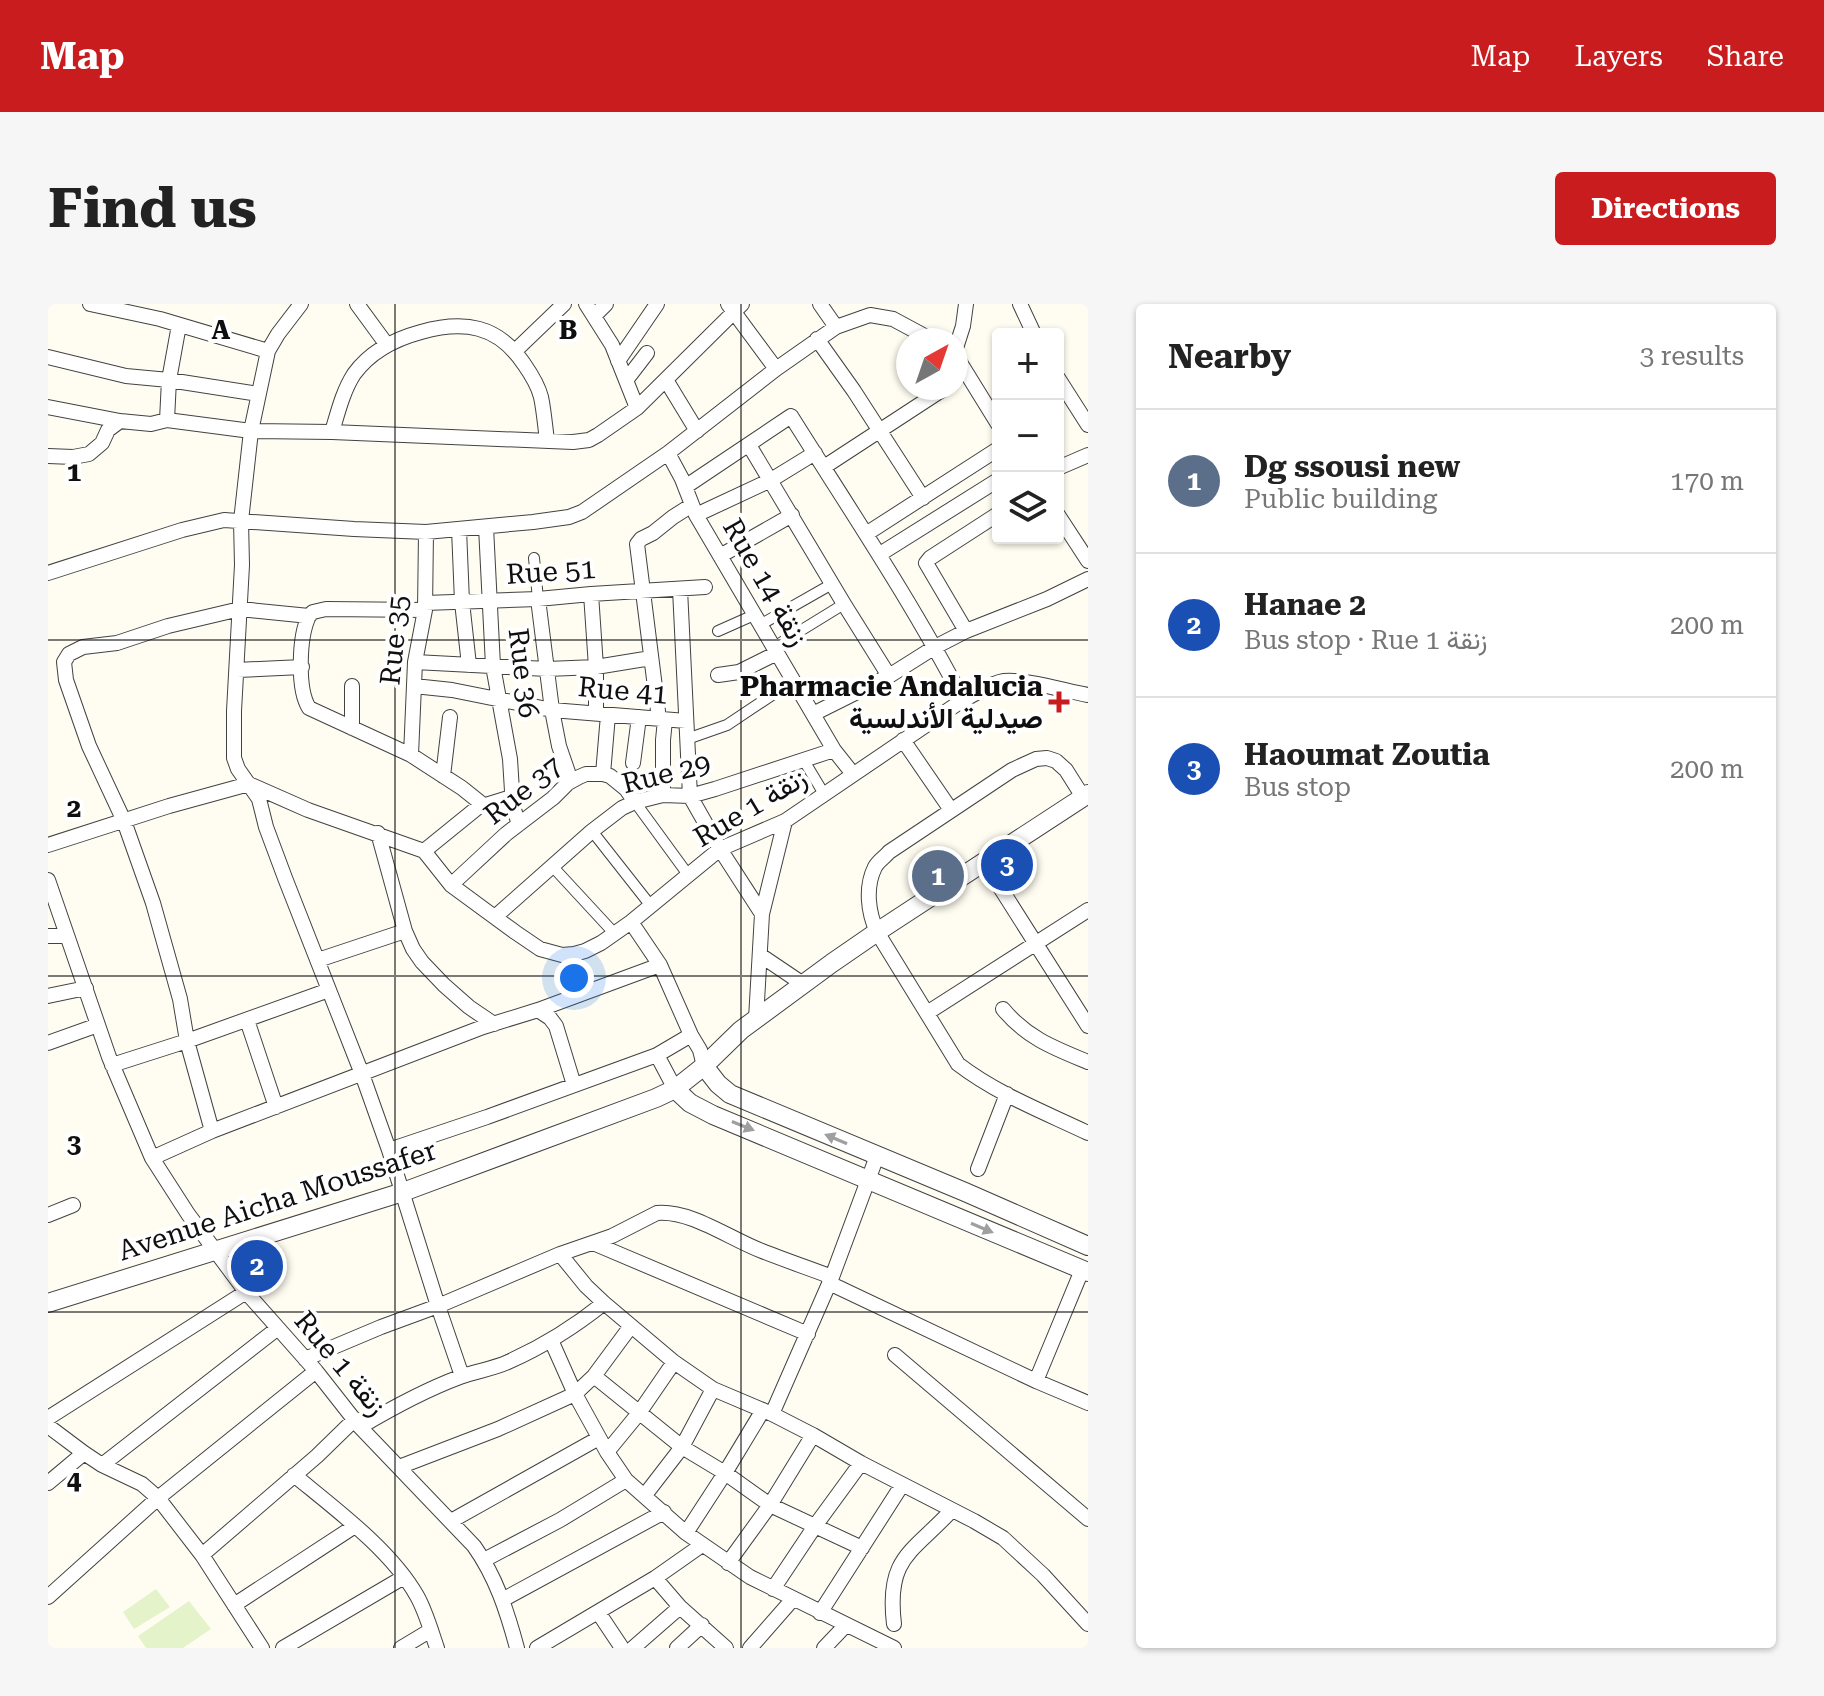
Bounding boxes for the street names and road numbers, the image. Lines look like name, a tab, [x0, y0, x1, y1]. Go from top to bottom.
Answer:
street label: Rue 14 زنقة	[715, 513, 815, 652]
street label: Rue 51	[505, 552, 597, 591]
street label: Rue 35	[373, 593, 416, 687]
street label: Rue 36	[502, 626, 545, 720]
street label: Rue 41	[577, 670, 669, 711]
street label: Rue 29	[618, 747, 714, 800]
street label: Rue 37	[478, 750, 569, 831]
street label: Rue 1 زنقة	[688, 761, 813, 855]
street label: Avenue Aicha Moussafer	[114, 1133, 440, 1268]
street label: Rue 1 زنقة	[287, 1305, 394, 1423]

